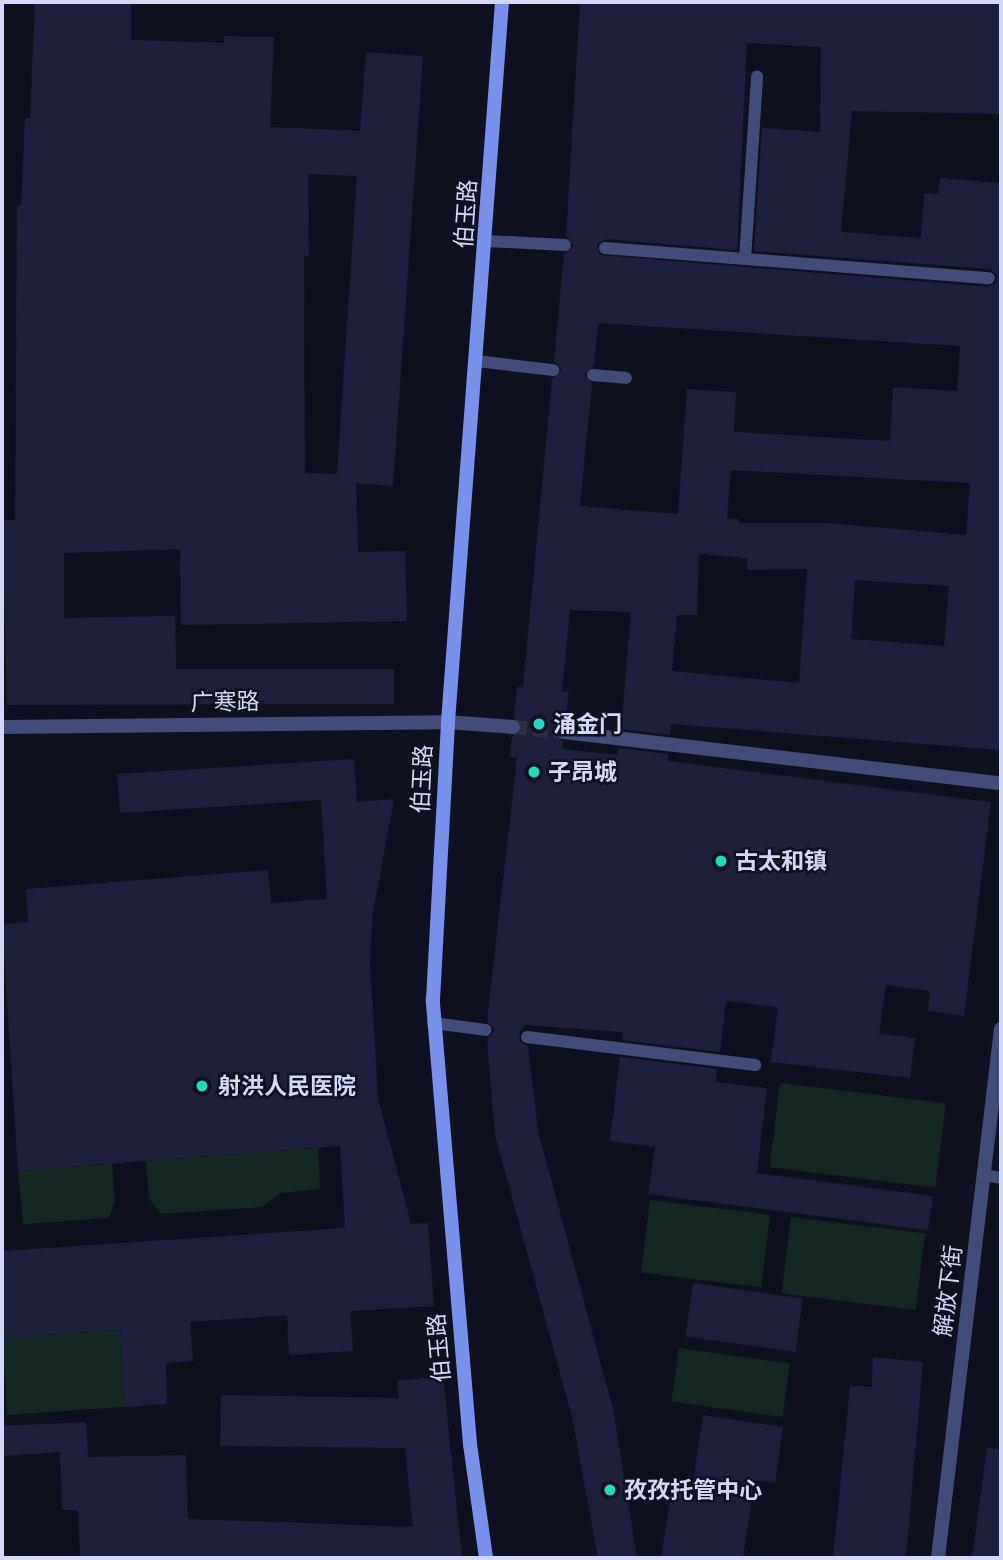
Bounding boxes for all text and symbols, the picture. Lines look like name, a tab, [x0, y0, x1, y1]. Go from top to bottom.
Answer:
street label: 伯玉路	[450, 179, 482, 249]
street label: 广寒路	[190, 688, 260, 716]
place label: 涌金门	[553, 710, 622, 738]
marker: 涌金门	[531, 716, 547, 732]
street label: 伯玉路	[406, 744, 438, 814]
place label: 子昂城	[548, 758, 617, 786]
marker: 子昂城	[526, 764, 542, 780]
place label: 古太和镇	[735, 847, 827, 875]
marker: 古太和镇	[713, 853, 729, 869]
place label: 射洪人民医院	[218, 1072, 356, 1100]
marker: 射洪人民医院	[192, 1076, 212, 1096]
street label: 解放下街	[929, 1244, 967, 1338]
street label: 伯玉路	[422, 1312, 456, 1384]
place label: 孜孜托管中心	[624, 1476, 762, 1504]
marker: 孜孜托管中心	[602, 1482, 618, 1498]

